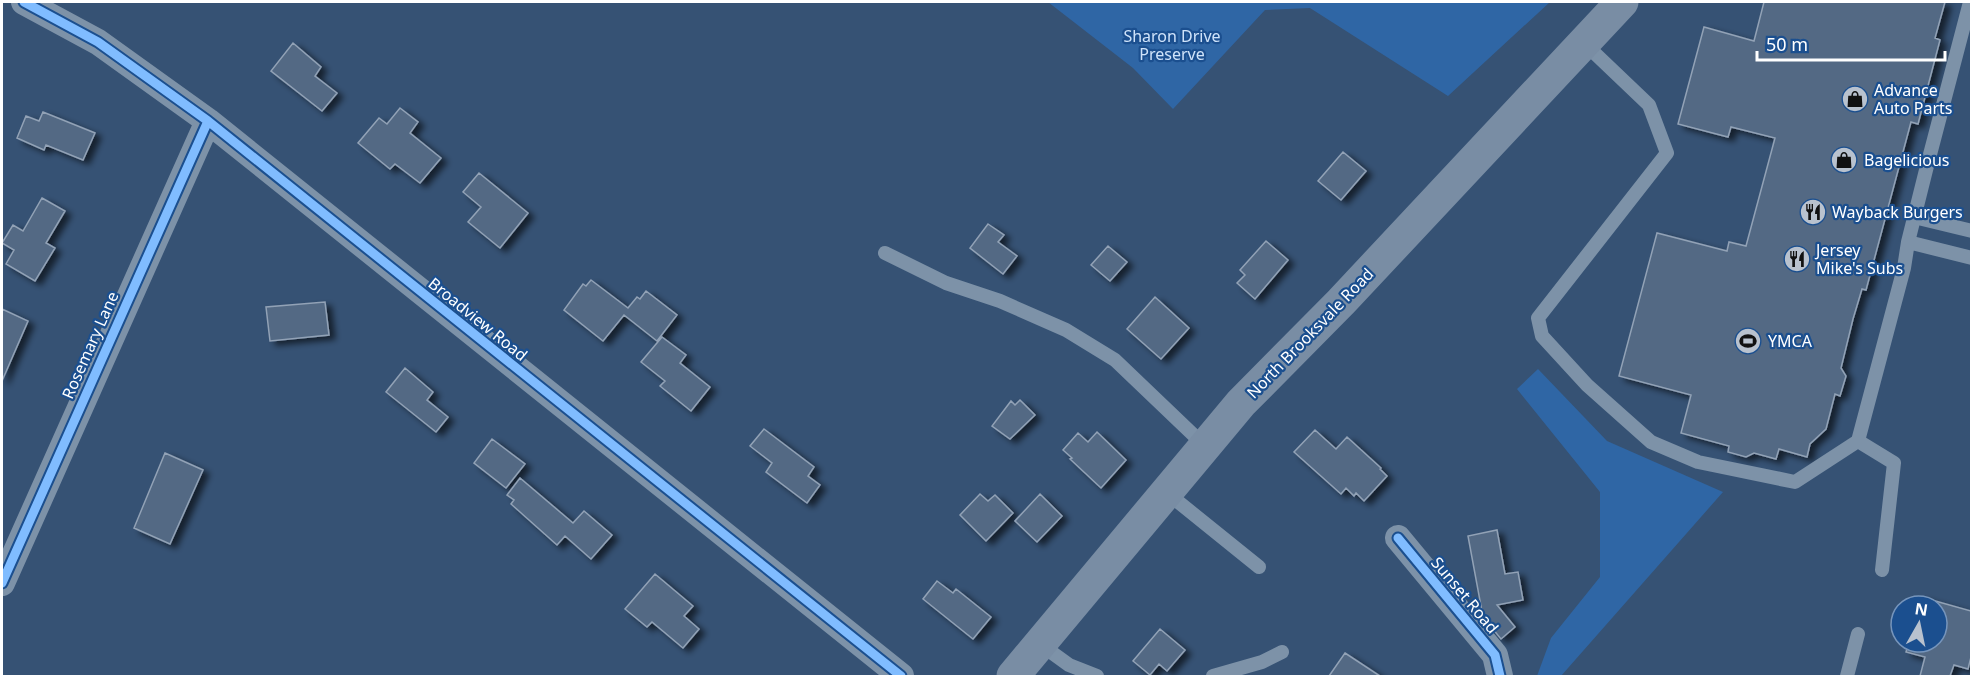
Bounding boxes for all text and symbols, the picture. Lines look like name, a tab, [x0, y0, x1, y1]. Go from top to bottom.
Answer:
scale bar	[1757, 24, 1944, 62]
park label: Sharon Drive Preserve	[1123, 25, 1221, 65]
text: 50 m	[1766, 32, 1808, 56]
place label: Advance Auto Parts	[1874, 79, 1952, 119]
shop icon: Advance Auto Parts	[1840, 84, 1870, 114]
shop icon: Bagelicious	[1829, 145, 1859, 175]
place label: Bagelicious	[1864, 149, 1950, 171]
restaurant icon: Wayback Burgers	[1798, 197, 1828, 227]
place label: Wayback Burgers	[1832, 201, 1963, 223]
place label: Jersey Mike's Subs	[1814, 239, 1903, 279]
restaurant icon: Jersey Mike's Subs	[1782, 244, 1812, 274]
street label: North Brooksvale Road	[1242, 263, 1378, 403]
street label: Broadview Road	[424, 272, 532, 366]
street label: Rosemary Lane	[56, 288, 124, 402]
sports icon: YMCA	[1733, 326, 1763, 356]
place label: YMCA	[1768, 330, 1813, 352]
street label: Sunset Road	[1426, 552, 1504, 638]
north arrow	[1889, 594, 1949, 654]
text: N	[1913, 597, 1929, 621]

